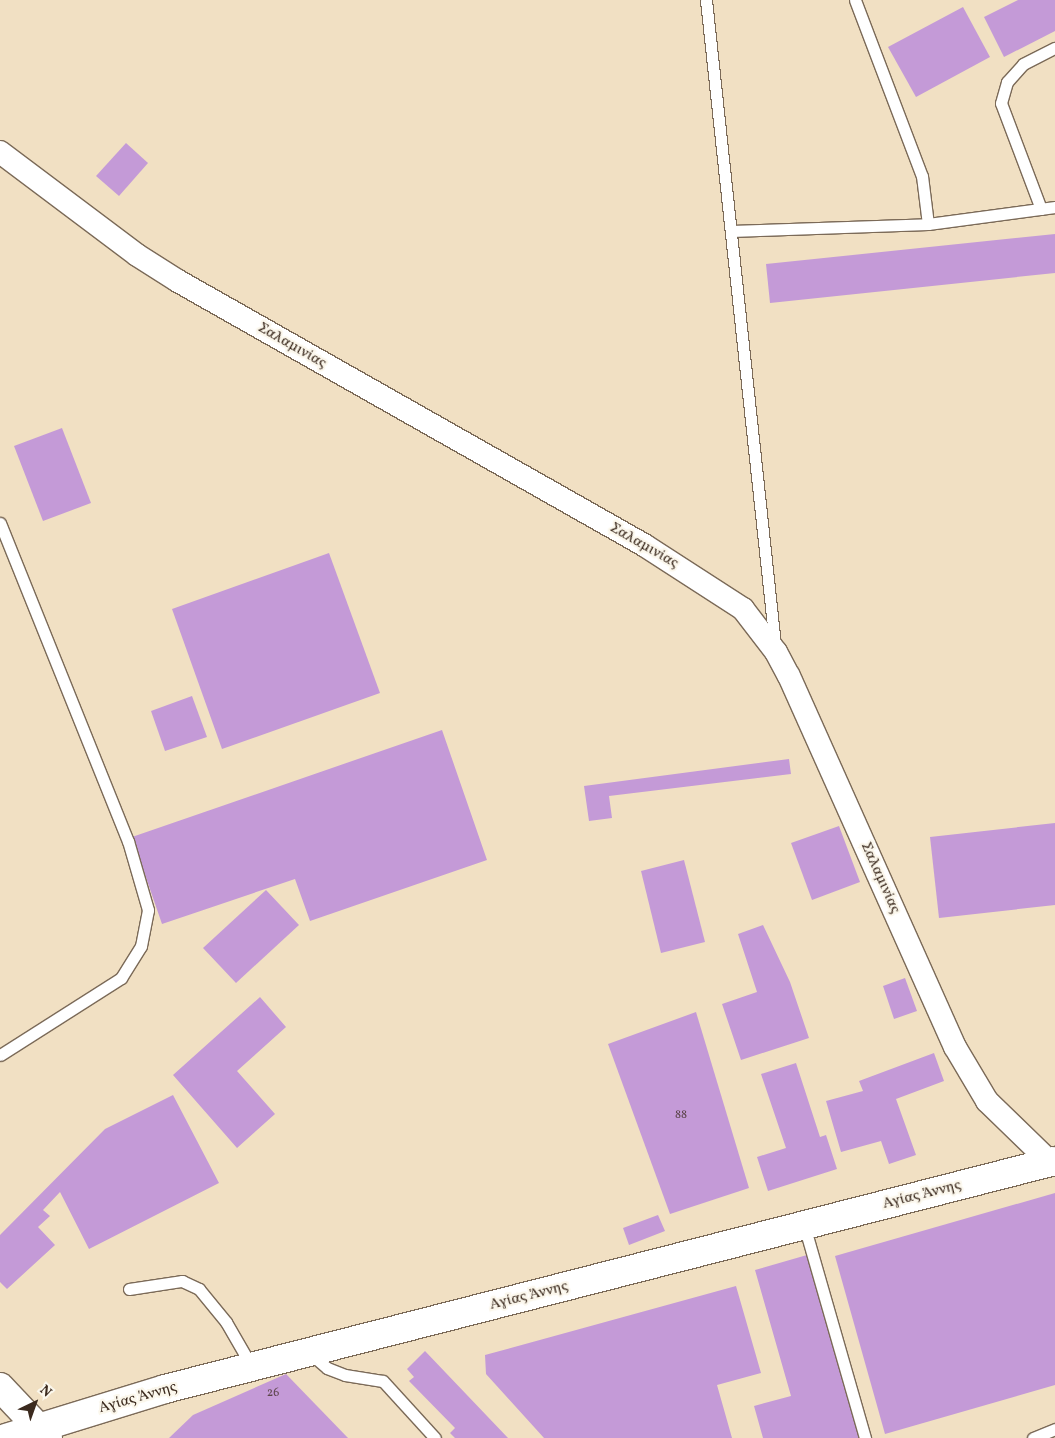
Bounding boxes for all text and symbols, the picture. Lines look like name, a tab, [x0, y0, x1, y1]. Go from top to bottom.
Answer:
street label: Σαλαμινίας	[254, 319, 330, 373]
street label: Σαλαμινίας	[606, 519, 682, 573]
street label: Σαλαμινίας	[856, 840, 904, 916]
house number: 88	[675, 1109, 687, 1123]
street label: Αγίας Άννης	[881, 1177, 963, 1213]
street label: Αγίας Άννης	[488, 1278, 570, 1314]
north arrow	[10, 1378, 60, 1428]
street label: Αγίας Άννης	[97, 1378, 179, 1418]
text: N	[35, 1381, 56, 1402]
house number: 26	[267, 1387, 279, 1401]

